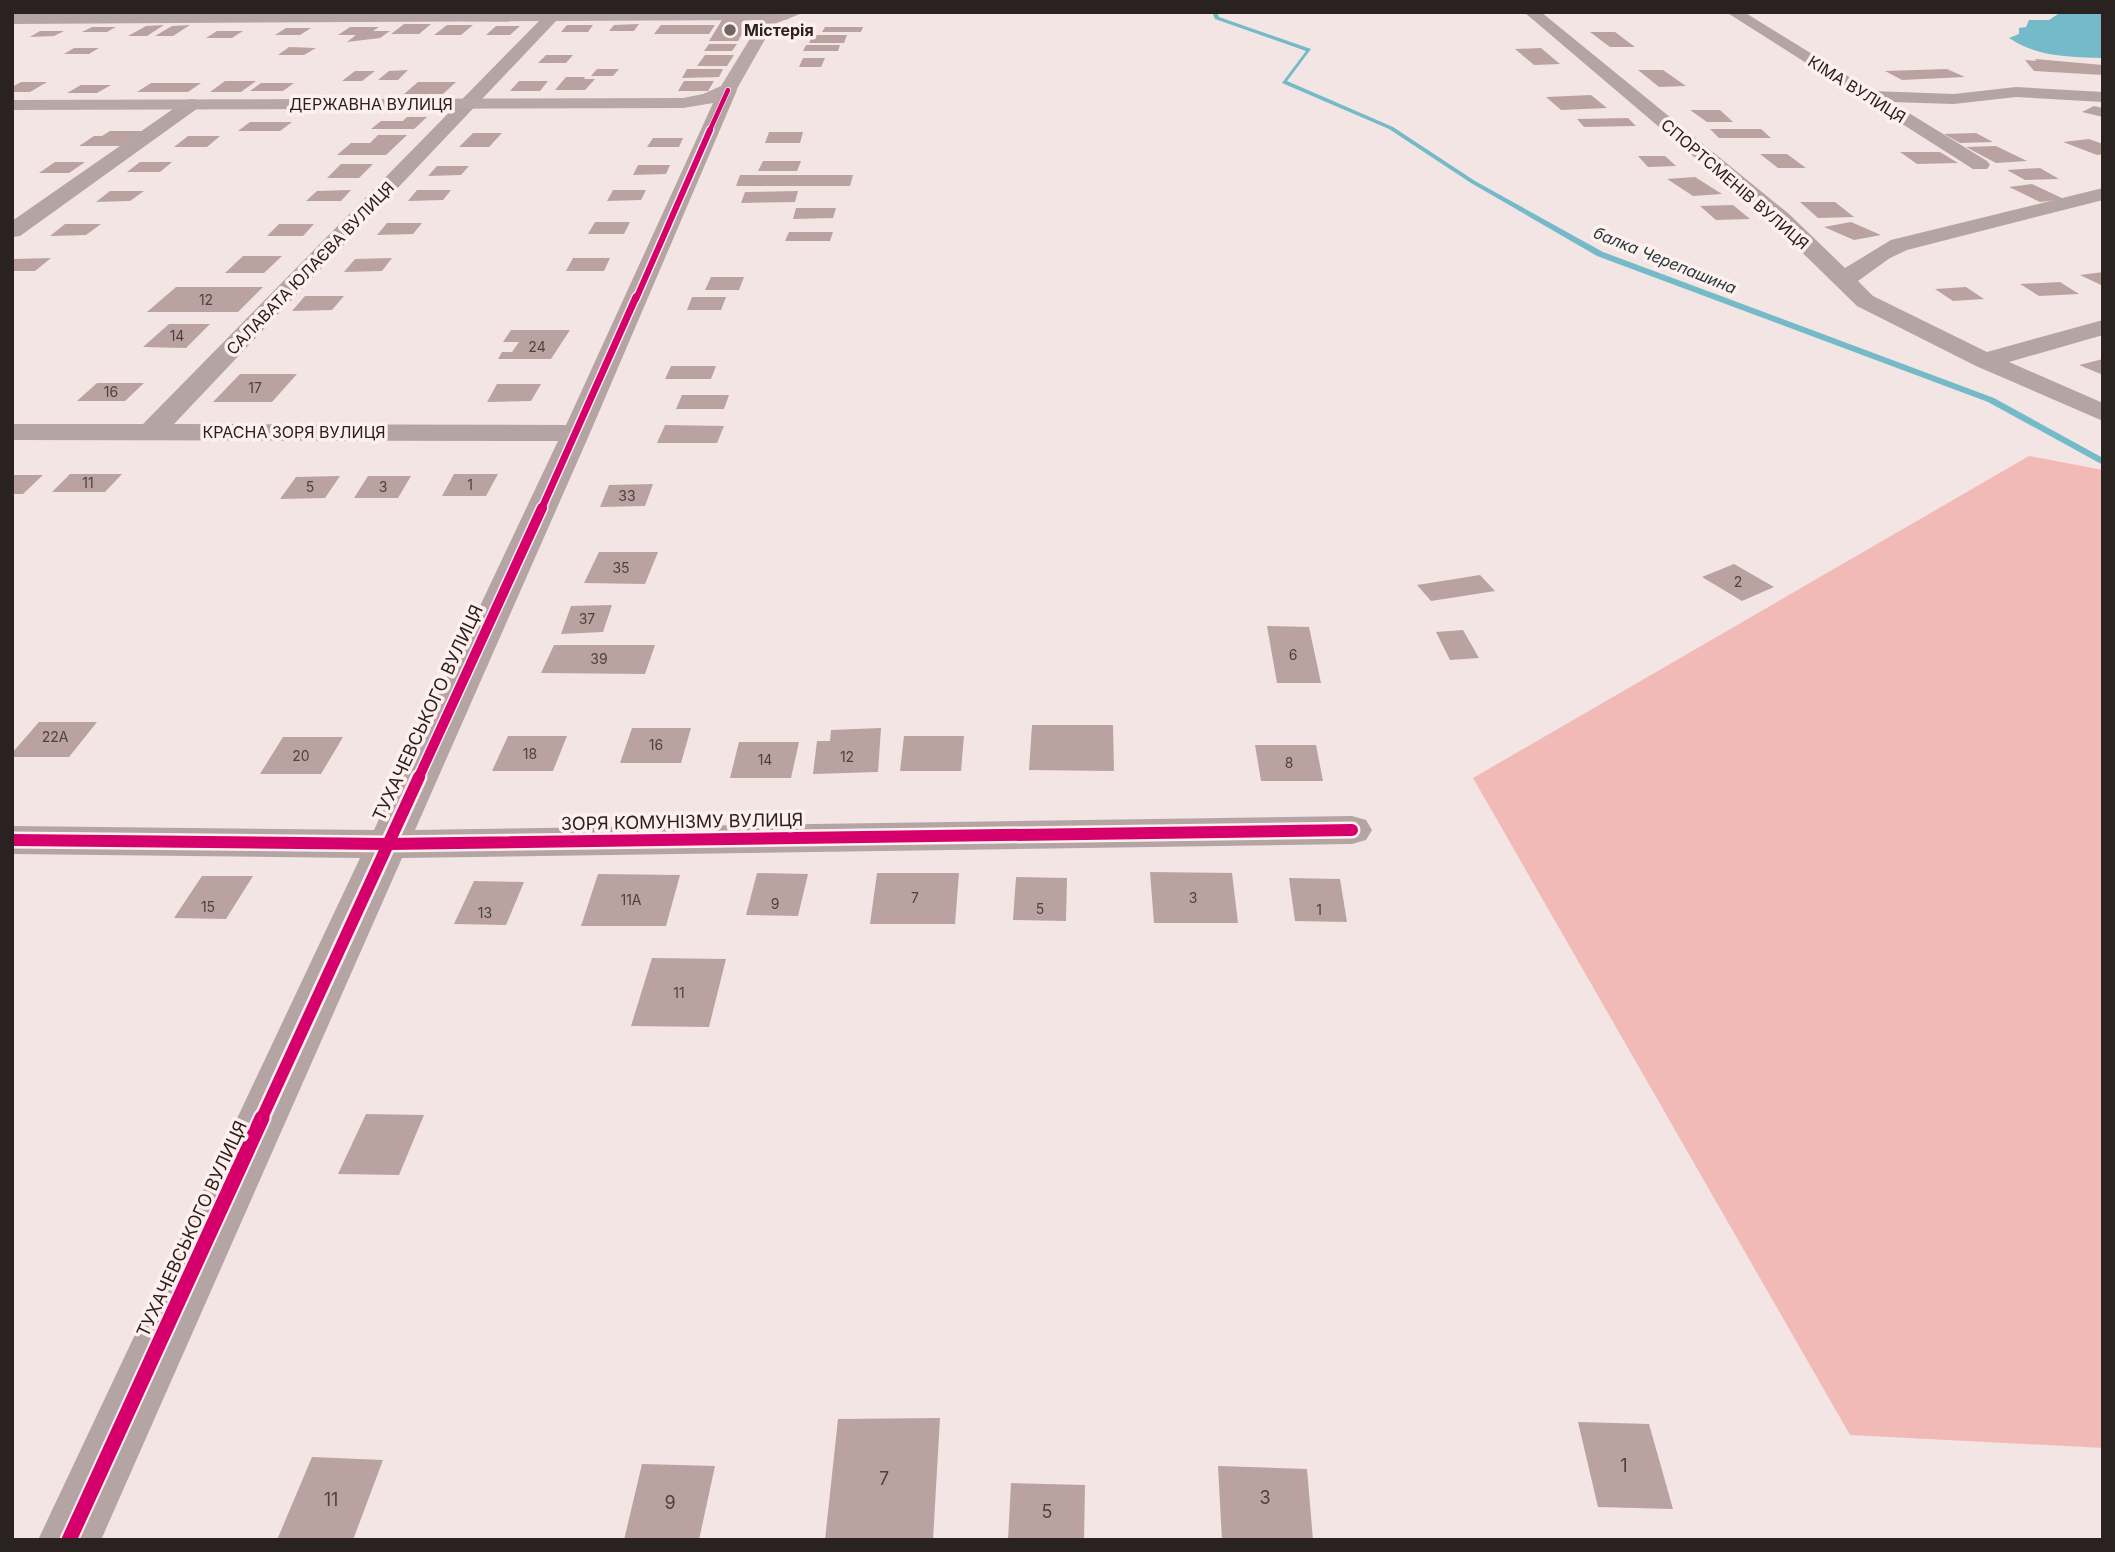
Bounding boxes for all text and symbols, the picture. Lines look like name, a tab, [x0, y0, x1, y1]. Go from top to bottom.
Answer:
place label: Містерія	[744, 20, 814, 40]
marker: Містерія	[722, 22, 738, 38]
street label: КІМА ВУЛИЦЯ	[1804, 51, 1910, 127]
street label: ДЕРЖАВНА ВУЛИЦЯ	[289, 94, 453, 114]
street label: СПОРТСМЕНІВ ВУЛИЦЯ	[1657, 114, 1813, 254]
street label: САЛАВАТА ЮЛАЄВА ВУЛИЦЯ	[222, 177, 398, 359]
water label: балка Черепашина	[1591, 222, 1739, 298]
house number: 12	[199, 291, 213, 308]
house number: 14	[170, 327, 184, 344]
house number: 24	[528, 338, 546, 355]
house number: 17	[248, 379, 262, 396]
house number: 16	[104, 383, 118, 400]
street label: КРАСНА ЗОРЯ ВУЛИЦЯ	[203, 422, 385, 442]
house number: 11	[82, 474, 94, 491]
house number: 1	[467, 476, 473, 493]
house number: 5	[306, 478, 314, 495]
house number: 3	[379, 478, 387, 495]
house number: 33	[618, 487, 636, 504]
house number: 35	[612, 559, 630, 576]
house number: 2	[1734, 573, 1742, 590]
street label: ТУХАЧЕВСЬКОГО ВУЛИЦЯ	[368, 601, 487, 824]
house number: 37	[579, 610, 595, 627]
house number: 6	[1289, 646, 1297, 663]
house number: 39	[590, 650, 608, 667]
house number: 22А	[42, 728, 69, 745]
house number: 16	[649, 736, 663, 753]
house number: 18	[523, 745, 537, 762]
house number: 20	[292, 747, 310, 764]
house number: 12	[840, 748, 854, 765]
house number: 14	[758, 751, 772, 768]
house number: 8	[1285, 754, 1293, 771]
street label: ЗОРЯ КОМУНІЗМУ ВУЛИЦЯ	[561, 809, 803, 834]
house number: 7	[911, 889, 919, 906]
house number: 3	[1189, 889, 1197, 906]
house number: 11А	[620, 891, 642, 908]
house number: 9	[771, 895, 779, 912]
house number: 15	[201, 898, 215, 915]
house number: 5	[1036, 900, 1044, 917]
house number: 1	[1316, 901, 1322, 918]
house number: 13	[478, 904, 492, 921]
house number: 11	[673, 984, 685, 1001]
street label: ТУХАЧЕВСЬКОГО ВУЛИЦЯ	[132, 1117, 251, 1340]
house number: 1	[1620, 1455, 1628, 1476]
house number: 7	[879, 1468, 889, 1489]
house number: 3	[1259, 1487, 1271, 1508]
house number: 11	[324, 1489, 338, 1510]
house number: 9	[664, 1492, 676, 1513]
house number: 5	[1042, 1501, 1052, 1522]

